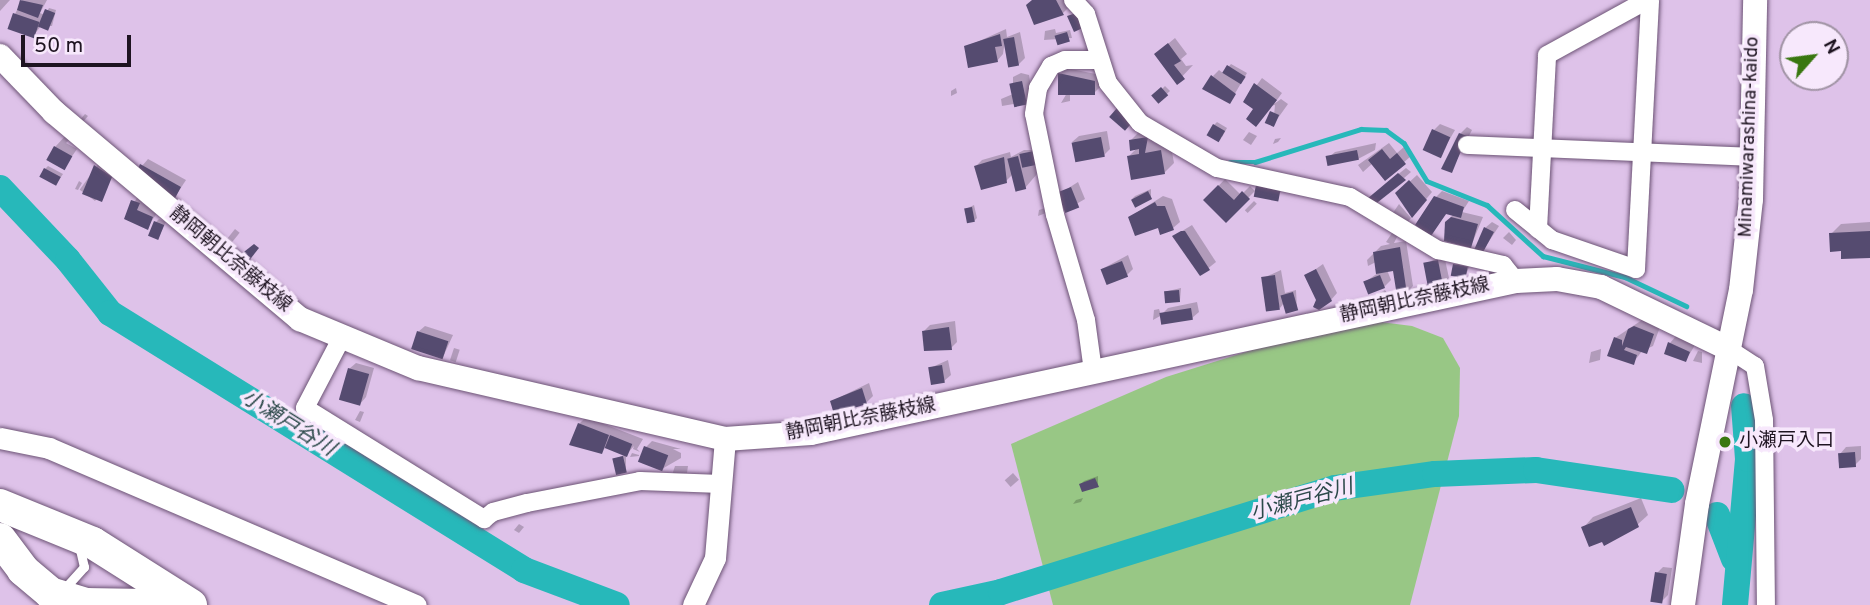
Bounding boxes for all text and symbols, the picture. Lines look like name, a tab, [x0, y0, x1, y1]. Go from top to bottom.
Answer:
scale bar	[24, 21, 135, 65]
north arrow	[1779, 21, 1849, 91]
text: 50 m	[34, 33, 83, 60]
text: N	[1817, 35, 1845, 59]
street label: Minamiwarashina-kaido	[1735, 36, 1765, 238]
street label: 静岡朝比奈藤枝線	[164, 202, 296, 318]
street label: 静岡朝比奈藤枝線	[1338, 274, 1492, 328]
water label: 小瀬戸谷川	[237, 385, 339, 463]
street label: 静岡朝比奈藤枝線	[784, 394, 938, 446]
place label: 小瀬戸入口	[1739, 431, 1834, 453]
marker: 小瀬戸入口	[1717, 434, 1733, 450]
water label: 小瀬戸谷川	[1248, 475, 1356, 527]

